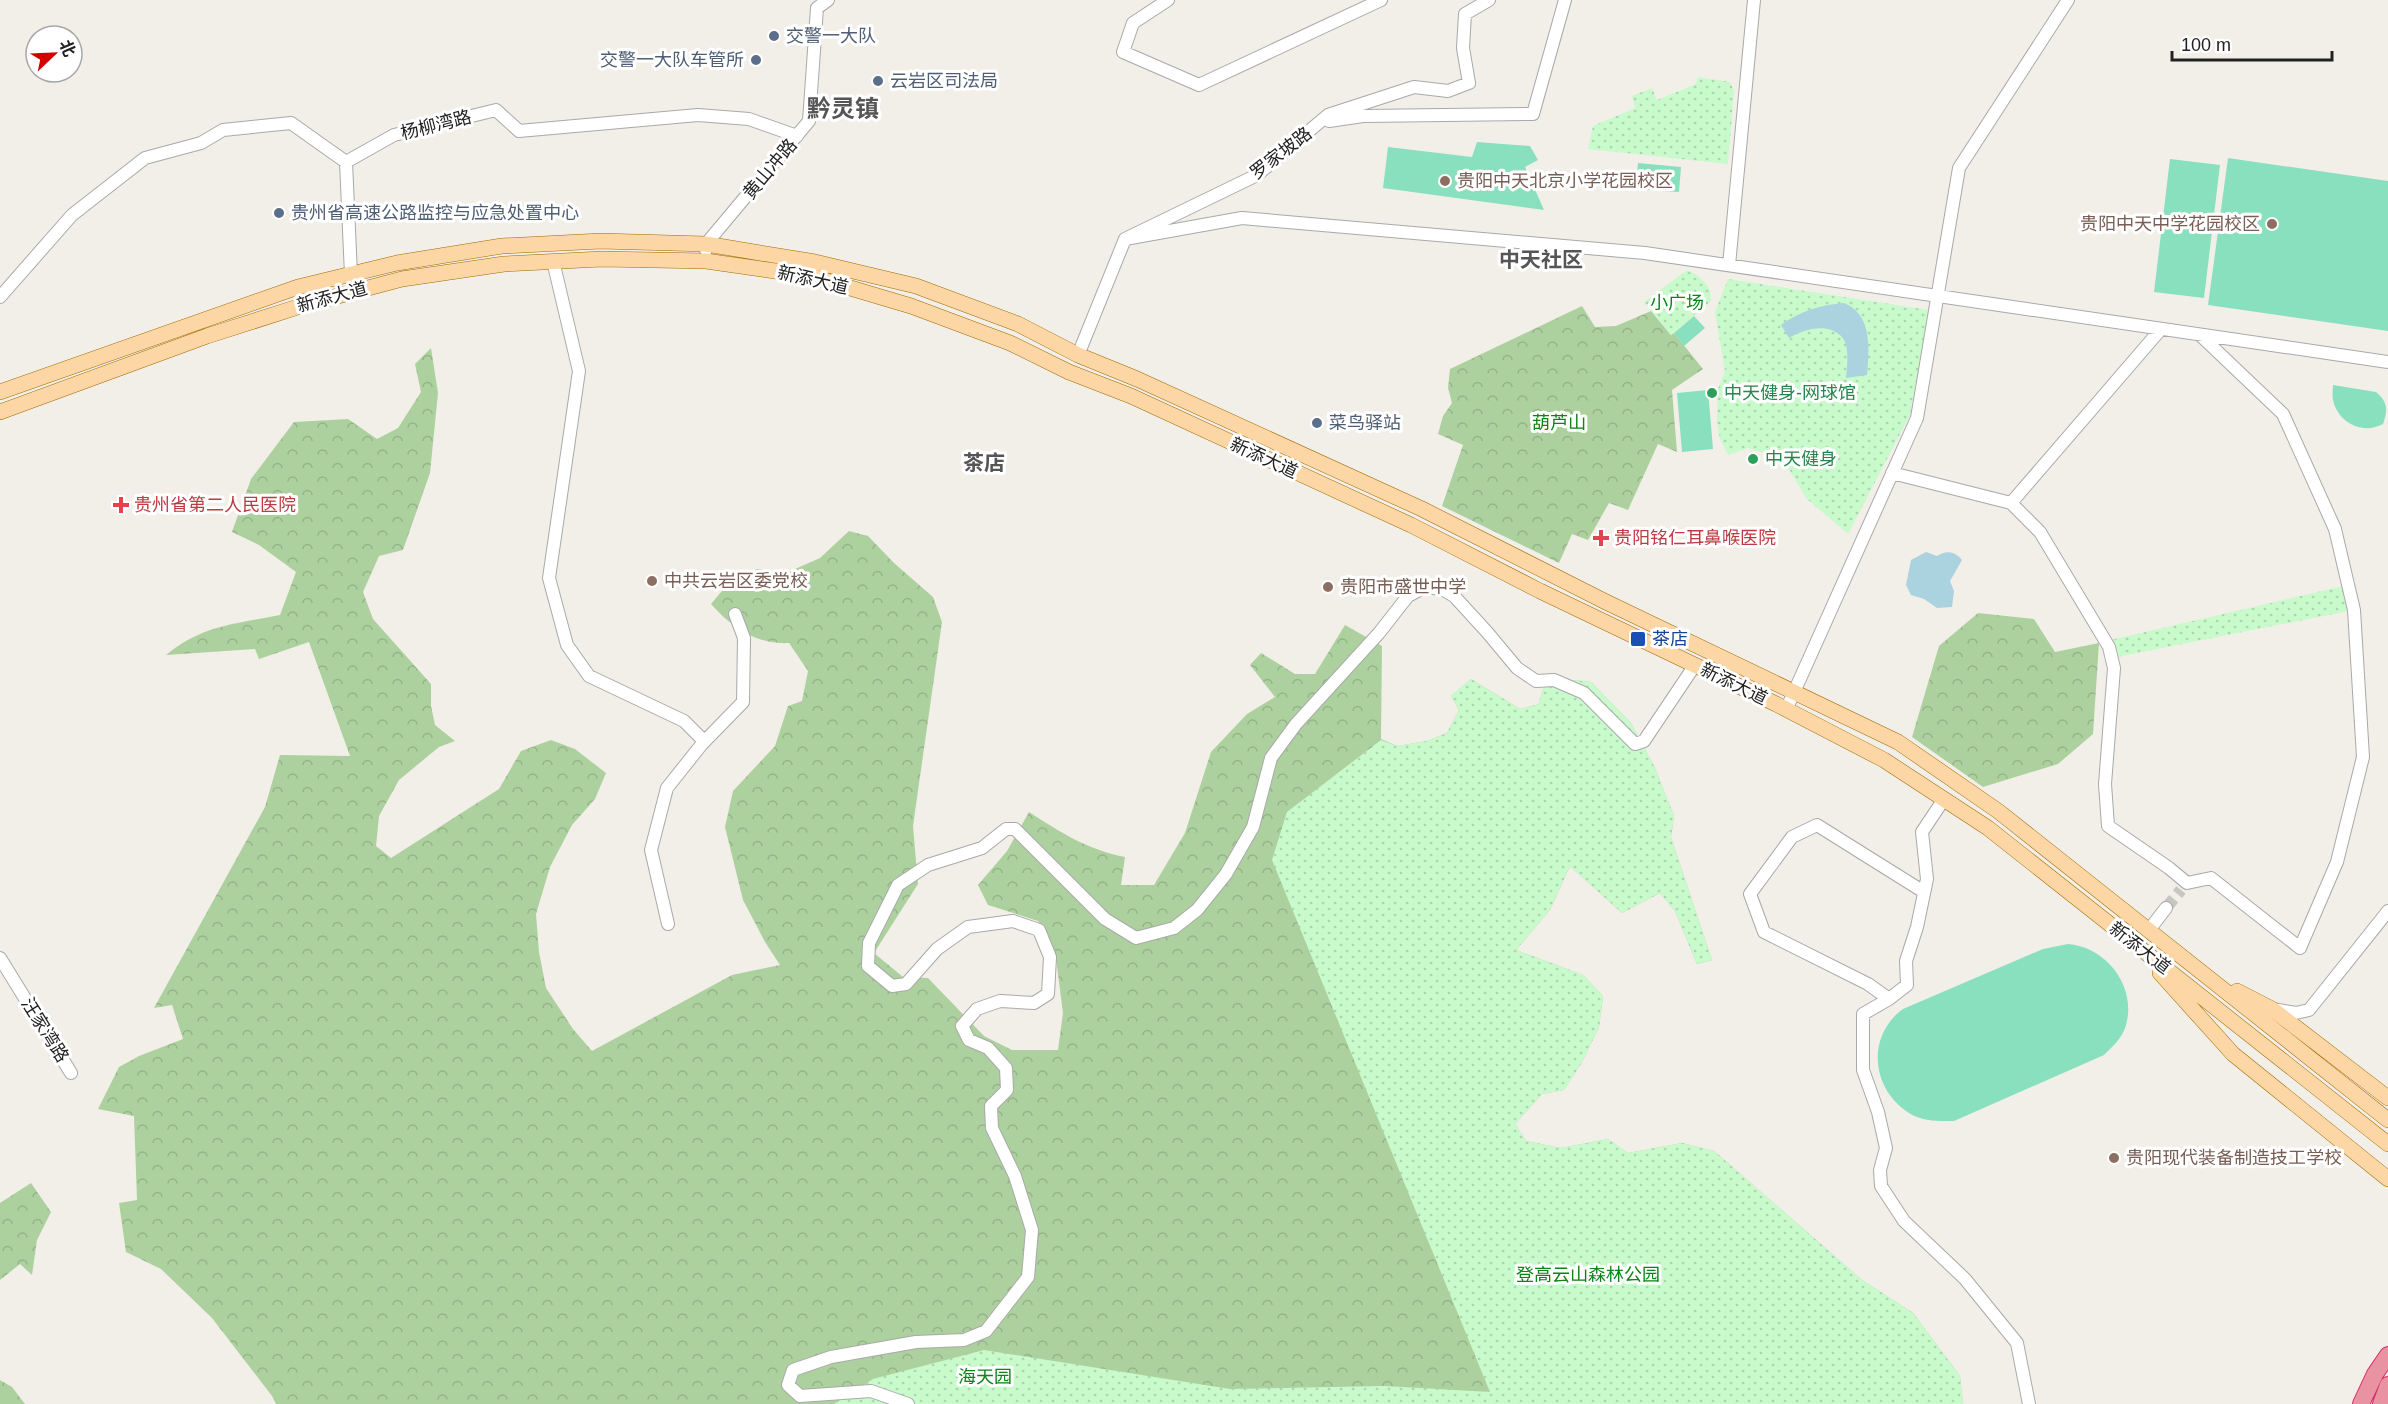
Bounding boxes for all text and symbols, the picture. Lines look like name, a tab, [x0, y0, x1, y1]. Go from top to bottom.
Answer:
north arrow	[24, 24, 84, 84]
scale bar	[2172, 24, 2332, 62]
place label: 交警一大队	[786, 26, 876, 46]
marker: 交警一大队	[767, 29, 781, 43]
text: 100 m	[2181, 35, 2231, 55]
text: 北	[56, 38, 78, 59]
place label: 交警一大队车管所	[600, 50, 744, 70]
marker: 交警一大队车管所	[749, 53, 763, 67]
place label: 云岩区司法局	[890, 71, 998, 91]
marker: 云岩区司法局	[871, 74, 885, 88]
district label: 黔灵镇	[807, 95, 879, 122]
street label: 杨柳湾路	[399, 107, 473, 143]
street label: 罗家坡路	[1246, 123, 1316, 183]
street label: 黄山冲路	[739, 135, 801, 203]
place label: 贵阳中天北京小学花园校区	[1457, 171, 1673, 191]
marker: 贵阳中天北京小学花园校区	[1438, 174, 1452, 188]
place label: 贵州省高速公路监控与应急处置中心	[291, 203, 579, 223]
marker: 贵州省高速公路监控与应急处置中心	[272, 206, 286, 220]
place label: 贵阳中天中学花园校区	[2080, 214, 2260, 234]
marker: 贵阳中天中学花园校区	[2265, 217, 2279, 231]
district label: 中天社区	[1499, 248, 1583, 271]
street label: 新添大道	[776, 262, 850, 298]
street label: 新添大道	[295, 278, 369, 316]
park label: 小广场	[1650, 293, 1704, 313]
place label: 中天健身-网球馆	[1724, 383, 1856, 403]
marker: 中天健身-网球馆	[1705, 386, 1719, 400]
place label: 菜鸟驿站	[1329, 413, 1401, 433]
park label: 葫芦山	[1532, 413, 1586, 433]
marker: 菜鸟驿站	[1310, 416, 1324, 430]
street label: 新添大道	[1227, 434, 1301, 482]
place label: 中天健身	[1765, 449, 1837, 469]
district label: 茶店	[963, 451, 1005, 474]
marker: 中天健身	[1746, 452, 1760, 466]
place label: 贵州省第二人民医院	[134, 495, 296, 515]
marker: 贵州省第二人民医院	[112, 496, 130, 514]
place label: 贵阳铭仁耳鼻喉医院	[1614, 528, 1776, 548]
marker: 贵阳铭仁耳鼻喉医院	[1592, 529, 1610, 547]
place label: 中共云岩区委党校	[664, 571, 808, 591]
marker: 中共云岩区委党校	[645, 574, 659, 588]
place label: 贵阳市盛世中学	[1340, 577, 1466, 597]
marker: 贵阳市盛世中学	[1321, 580, 1335, 594]
place label: 茶店	[1652, 629, 1688, 649]
marker: 茶店	[1629, 630, 1647, 648]
street label: 新添大道	[1697, 659, 1771, 709]
street label: 新添大道	[2105, 918, 2175, 978]
street label: 汪家湾路	[17, 994, 73, 1066]
place label: 贵阳现代装备制造技工学校	[2126, 1148, 2342, 1168]
marker: 贵阳现代装备制造技工学校	[2107, 1151, 2121, 1165]
park label: 登高云山森林公园	[1516, 1265, 1660, 1285]
park label: 海天园	[958, 1367, 1012, 1387]

